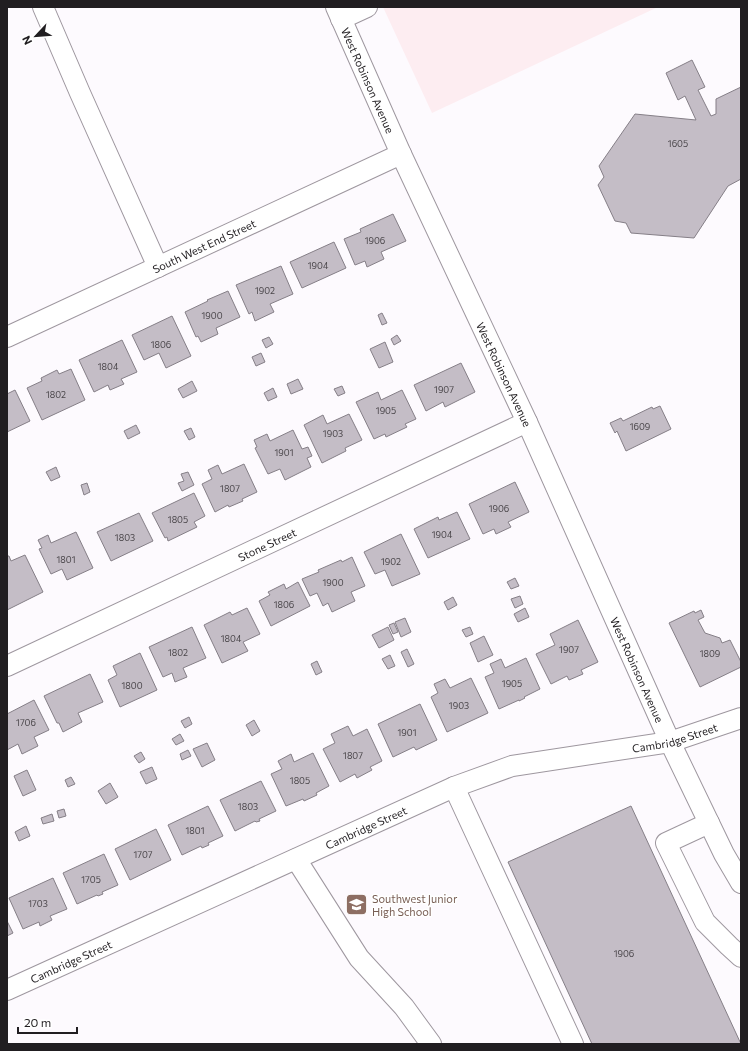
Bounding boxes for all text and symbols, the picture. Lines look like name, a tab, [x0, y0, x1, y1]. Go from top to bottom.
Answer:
north arrow	[16, 16, 56, 56]
street label: West Robinson Avenue	[339, 25, 397, 135]
text: N	[19, 34, 34, 47]
house number: 1605	[668, 138, 688, 149]
street label: South West End Street	[150, 216, 258, 275]
house number: 1906	[365, 235, 385, 246]
house number: 1904	[308, 260, 329, 271]
house number: 1902	[255, 285, 275, 296]
house number: 1900	[201, 310, 223, 321]
street label: West Robinson Avenue	[474, 320, 535, 429]
house number: 1806	[151, 339, 171, 350]
house number: 1804	[98, 361, 119, 372]
house number: 1907	[434, 384, 454, 395]
house number: 1802	[46, 389, 66, 400]
house number: 1905	[376, 405, 396, 416]
house number: 1609	[630, 421, 650, 432]
house number: 1903	[323, 428, 343, 439]
house number: 1901	[274, 447, 294, 458]
house number: 1807	[220, 483, 240, 494]
house number: 1906	[489, 503, 509, 514]
house number: 1805	[168, 514, 188, 525]
street label: Stone Street	[236, 525, 298, 563]
house number: 1904	[432, 529, 453, 540]
house number: 1803	[115, 532, 135, 543]
house number: 1801	[56, 554, 76, 565]
house number: 1902	[381, 556, 401, 567]
house number: 1900	[322, 577, 344, 588]
house number: 1806	[274, 599, 294, 610]
street label: West Robinson Avenue	[608, 615, 667, 724]
house number: 1804	[221, 633, 242, 644]
house number: 1907	[559, 644, 579, 655]
house number: 1802	[168, 647, 188, 658]
house number: 1809	[700, 648, 720, 659]
house number: 1905	[502, 678, 522, 689]
house number: 1800	[121, 680, 143, 691]
house number: 1903	[449, 700, 469, 711]
house number: 1706	[16, 717, 36, 728]
street label: Cambridge Street	[631, 720, 719, 754]
house number: 1901	[397, 727, 417, 738]
house number: 1807	[343, 750, 363, 761]
house number: 1805	[290, 775, 310, 786]
house number: 1803	[238, 801, 258, 812]
street label: Cambridge Street	[323, 803, 409, 851]
house number: 1801	[185, 825, 205, 836]
house number: 1707	[133, 849, 153, 860]
house number: 1705	[81, 874, 101, 885]
school or university icon: Southwest Junior High School	[344, 891, 370, 917]
place label: Southwest Junior High School	[372, 892, 458, 918]
house number: 1703	[28, 898, 48, 909]
street label: Cambridge Street	[28, 937, 114, 985]
house number: 1906	[614, 948, 634, 959]
scale bar	[18, 1009, 77, 1035]
text: 20 m	[24, 1015, 51, 1029]

